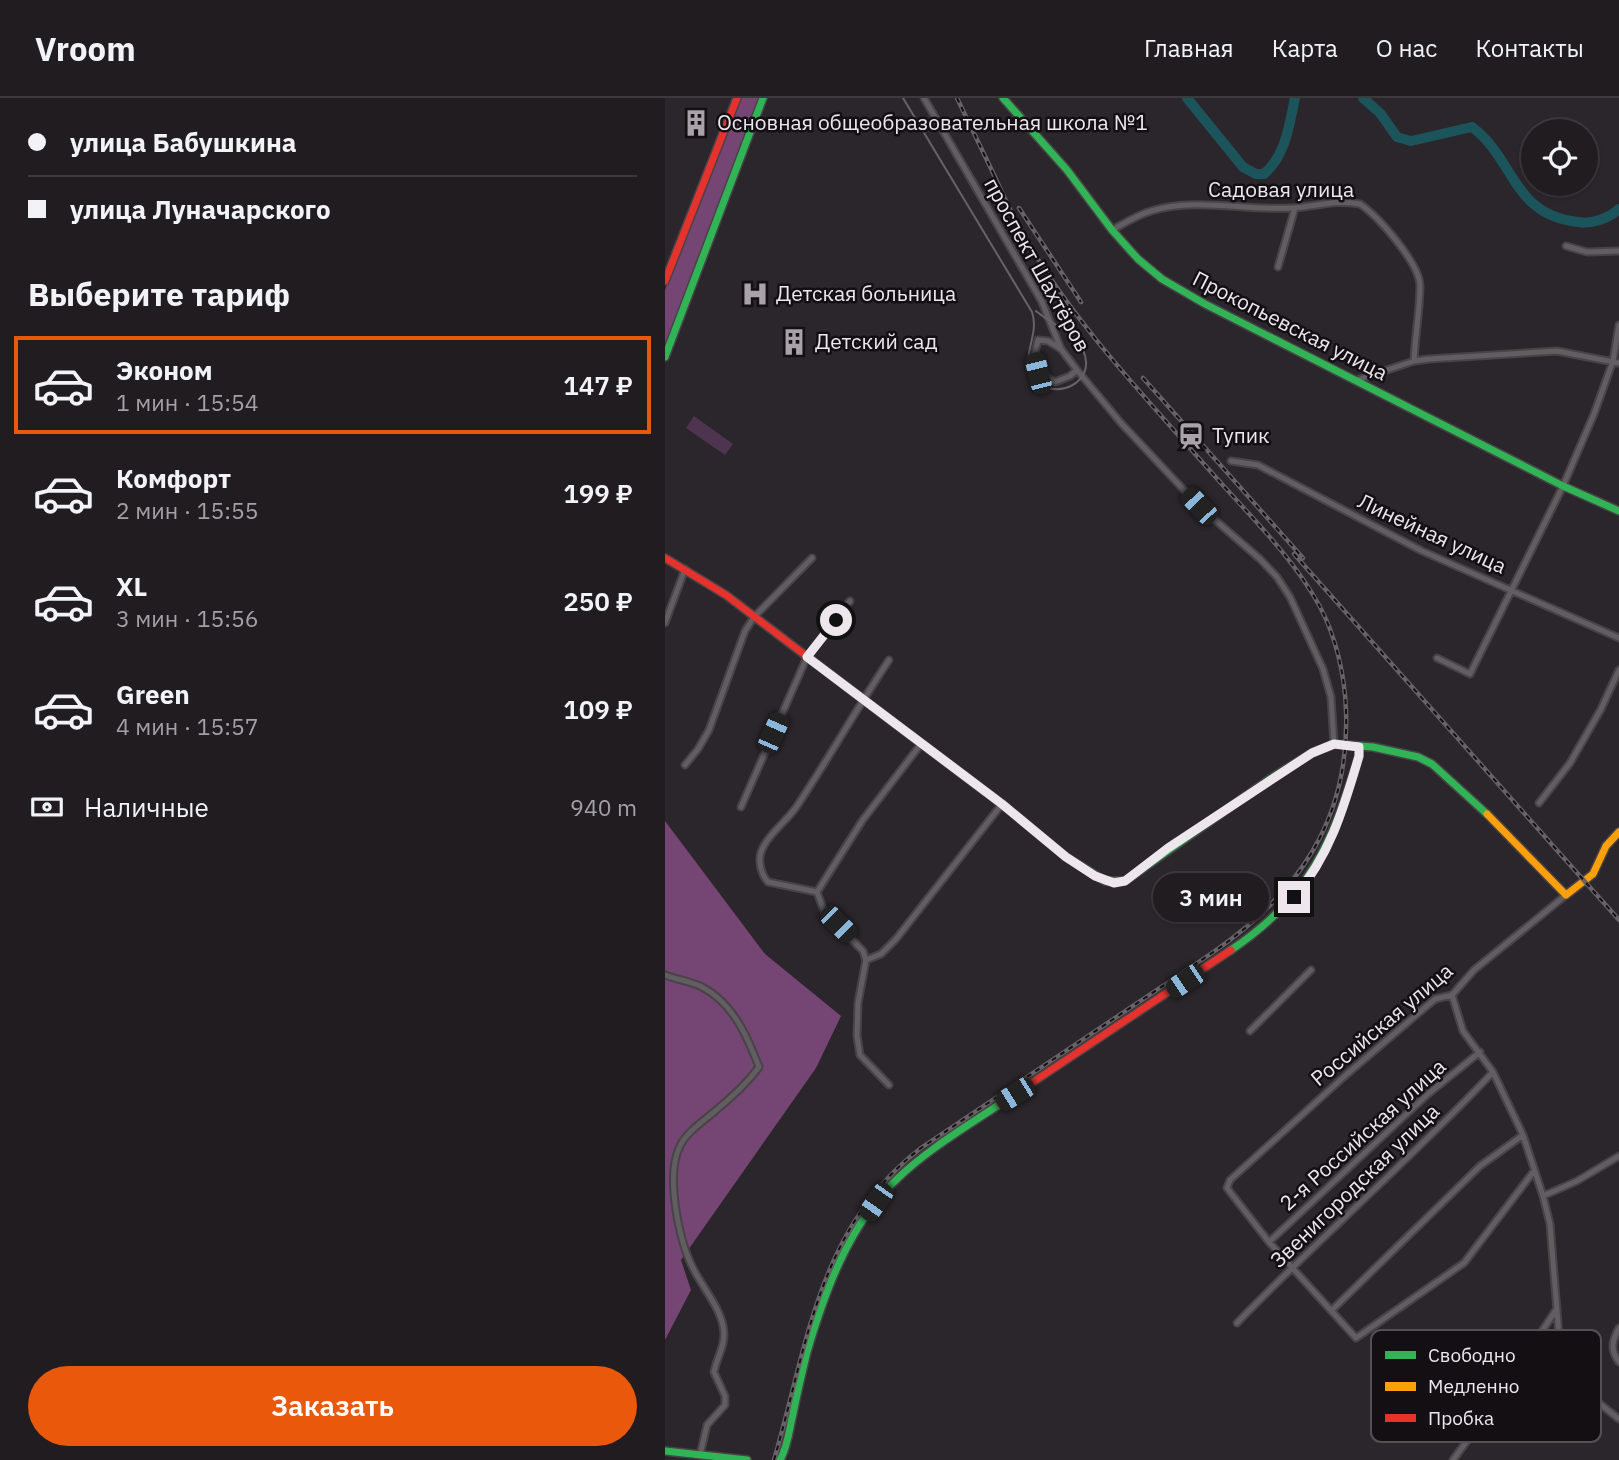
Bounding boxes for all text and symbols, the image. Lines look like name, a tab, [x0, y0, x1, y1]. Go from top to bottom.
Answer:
text: Vroom	[35, 27, 136, 70]
text: Главная	[1144, 32, 1234, 64]
text: Карта	[1272, 32, 1338, 64]
text: О нас	[1376, 32, 1437, 64]
text: Контакты	[1475, 32, 1584, 64]
building icon: Основная общеобразовательная школа №1	[681, 108, 711, 138]
place label: Основная общеобразовательная школа №1	[717, 108, 1148, 136]
map controls	[1521, 119, 1598, 196]
button: locate	[1521, 119, 1598, 196]
text: улица Бабушкина	[70, 125, 297, 159]
street label: проспект Шахтёров	[978, 172, 1097, 357]
street label: Садовая улица	[1208, 175, 1354, 203]
text: улица Луначарского	[70, 192, 331, 226]
street label: Прокопьевская улица	[1188, 264, 1393, 386]
text: Выберите тариф	[28, 273, 290, 315]
hospital icon: Детская больница	[740, 279, 770, 309]
place label: Детская больница	[776, 279, 956, 307]
building icon: Детский сад	[779, 327, 809, 357]
place label: Детский сад	[815, 327, 938, 355]
car	[1023, 350, 1054, 396]
text: Эконом	[116, 353, 213, 387]
icon: car	[32, 354, 95, 417]
text: 147 ₽	[563, 368, 633, 402]
text: 1 мин · 15:54	[116, 387, 259, 417]
station icon: Тупик	[1176, 421, 1206, 451]
place label: Тупик	[1212, 421, 1270, 449]
text: Комфорт	[116, 461, 231, 495]
icon: car	[32, 462, 95, 525]
text: 199 ₽	[563, 476, 633, 510]
car	[1177, 483, 1222, 529]
street label: Линейная улица	[1354, 486, 1511, 580]
text: 2 мин · 15:55	[116, 495, 259, 525]
text: XL	[116, 569, 147, 603]
icon: car	[32, 570, 95, 633]
text: 250 ₽	[563, 584, 633, 618]
text: 3 мин · 15:56	[116, 603, 259, 633]
route start	[820, 604, 852, 636]
text: Green	[116, 677, 190, 711]
icon: car	[32, 678, 95, 741]
text: 109 ₽	[563, 692, 633, 726]
car	[755, 710, 792, 756]
text: 4 мин · 15:57	[116, 711, 259, 741]
icon: cash	[28, 788, 66, 826]
text: Наличные	[84, 790, 209, 824]
text: 940 m	[570, 792, 637, 822]
callout: 3 мин	[1154, 872, 1269, 922]
route end	[1278, 881, 1310, 913]
text: 3 мин	[1179, 882, 1243, 912]
car	[816, 902, 861, 946]
street label: Российская улица	[1304, 957, 1458, 1092]
car	[1162, 961, 1209, 1001]
street label: 2-я Российская улица	[1273, 1052, 1451, 1216]
car	[992, 1074, 1039, 1114]
street label: Звенигородская улица	[1264, 1097, 1445, 1273]
car	[856, 1179, 897, 1225]
legend	[1371, 1330, 1601, 1442]
text: Свободно	[1428, 1343, 1516, 1367]
button: Заказать	[28, 1366, 637, 1446]
text: Медленно	[1428, 1374, 1519, 1398]
text: Пробка	[1428, 1406, 1494, 1430]

